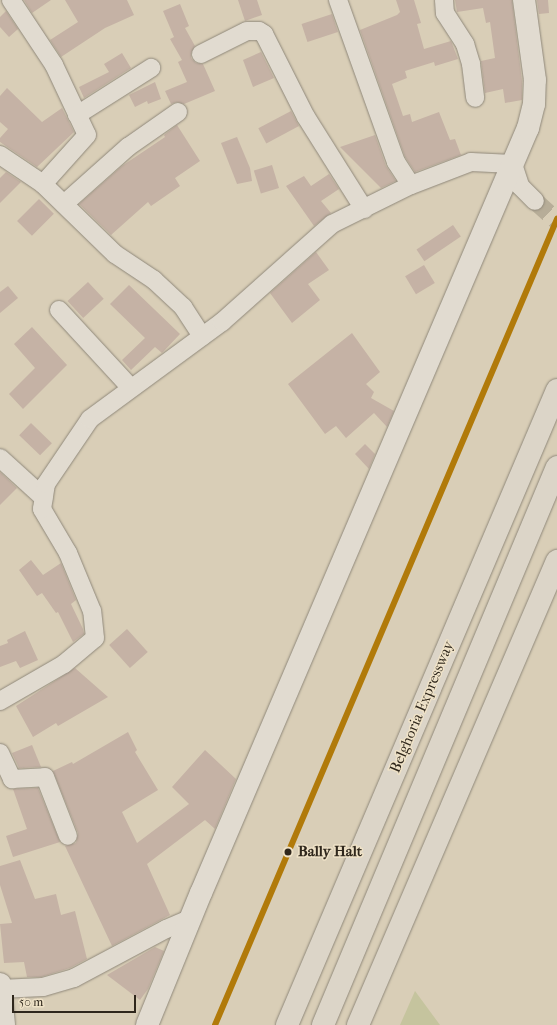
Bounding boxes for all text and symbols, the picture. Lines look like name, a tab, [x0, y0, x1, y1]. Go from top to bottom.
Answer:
street label: Belghoria Expressway	[386, 638, 458, 776]
place label: Bally Halt	[298, 843, 362, 861]
marker: Bally Halt	[281, 845, 295, 859]
scale bar	[14, 987, 138, 1013]
text: 50 m	[19, 995, 43, 1009]

